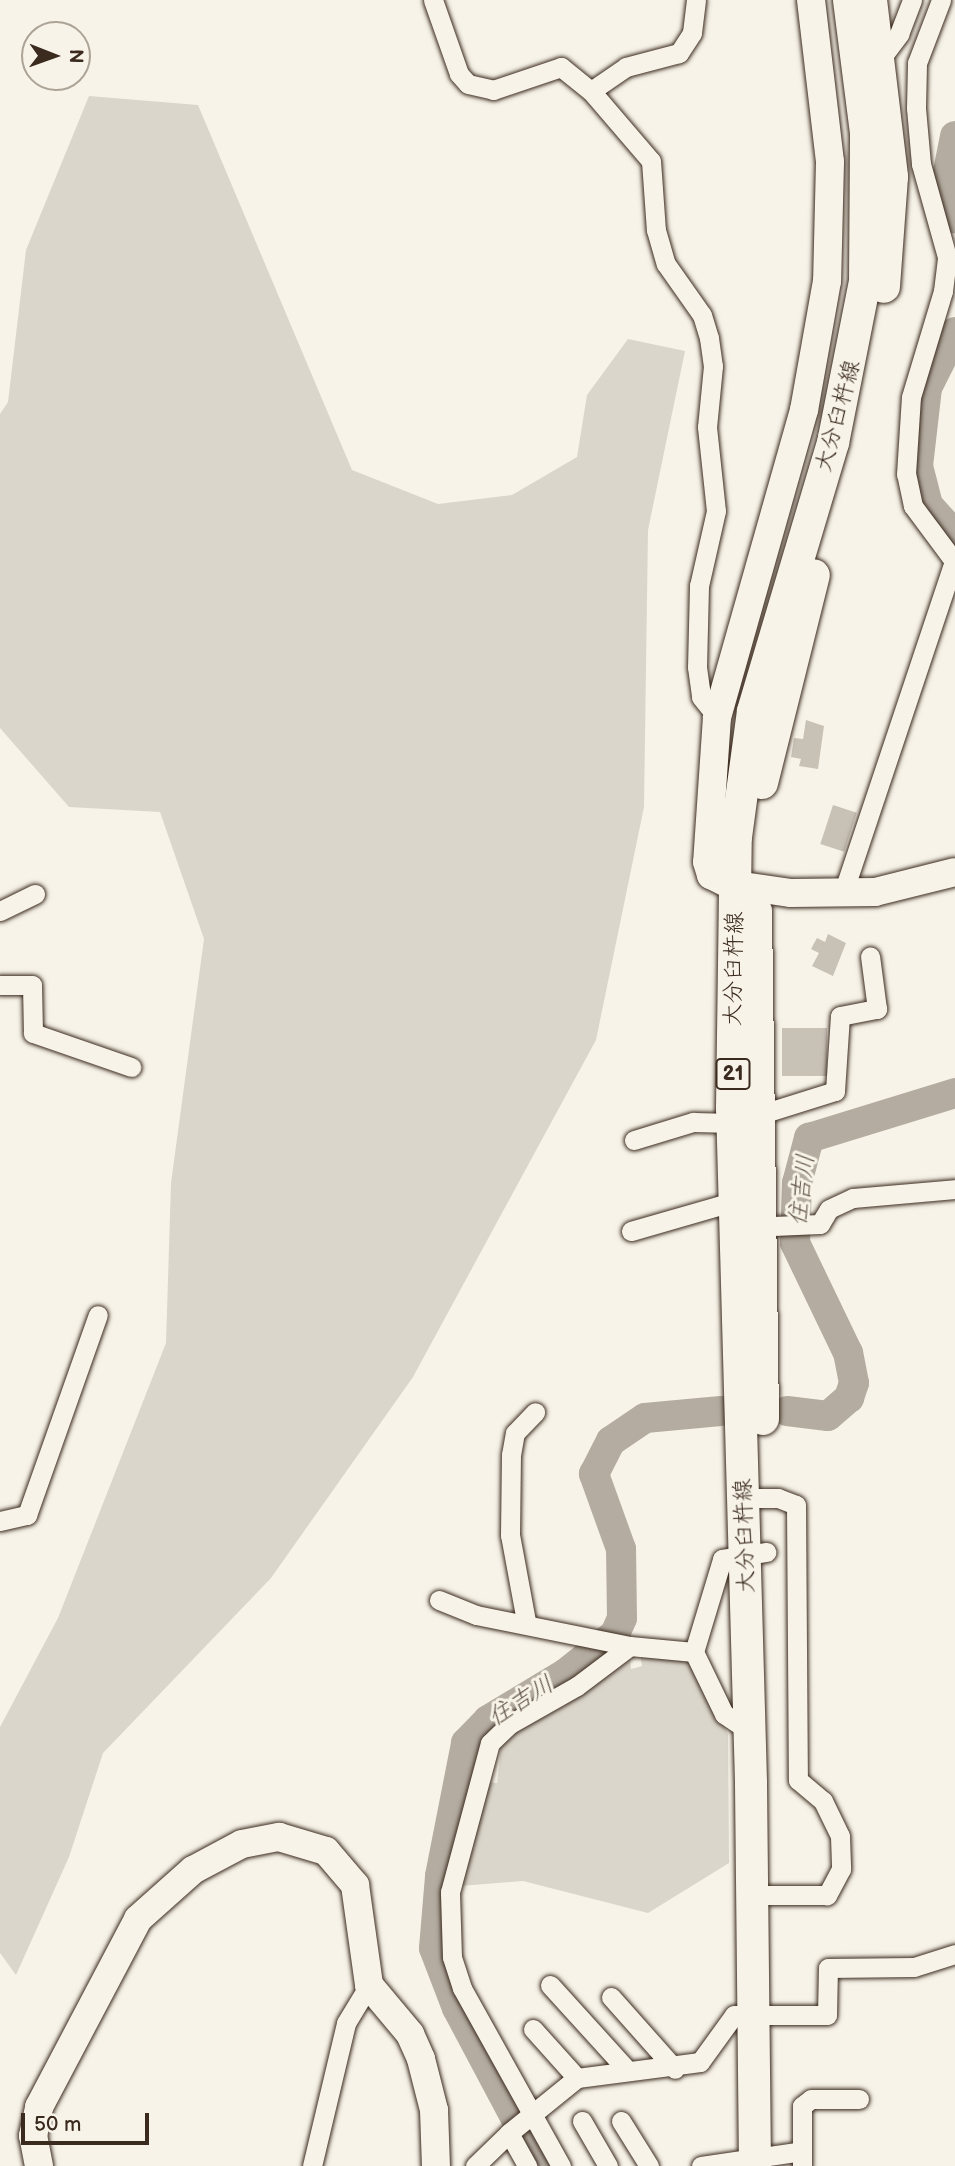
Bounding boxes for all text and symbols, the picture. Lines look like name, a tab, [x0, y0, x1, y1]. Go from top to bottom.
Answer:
north arrow	[21, 21, 91, 91]
text: N	[64, 49, 87, 64]
street label: 大分臼杵線	[810, 357, 866, 475]
street label: 大分臼杵線	[719, 911, 749, 1027]
road number: 21	[716, 1056, 750, 1092]
water label: 住吉川	[783, 1153, 821, 1227]
street label: 大分臼杵線	[729, 1478, 761, 1594]
water label: 住吉川	[483, 1670, 559, 1732]
scale bar	[24, 2100, 152, 2144]
text: 50 m	[34, 2112, 81, 2137]

